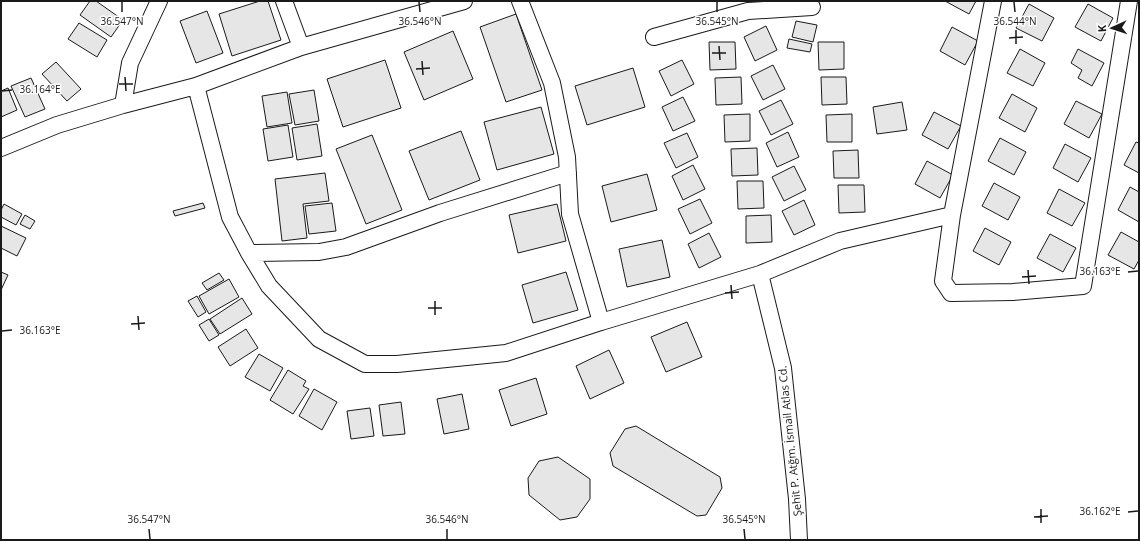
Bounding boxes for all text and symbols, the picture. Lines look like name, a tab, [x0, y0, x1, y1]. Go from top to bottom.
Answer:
north arrow	[1092, 8, 1132, 48]
text: 36.547°N	[100, 14, 144, 28]
text: 36.546°N	[398, 14, 442, 28]
text: 36.545°N	[695, 14, 739, 28]
text: 36.544°N	[993, 14, 1037, 28]
text: K	[1094, 24, 1109, 33]
text: 36.164°E	[19, 82, 61, 96]
text: 36.163°E	[1079, 264, 1121, 278]
text: 36.163°E	[19, 323, 61, 337]
street label: Şehit P. Atğm. İsmail Atlas Cd.	[774, 365, 805, 517]
text: 36.162°E	[1079, 504, 1121, 518]
text: 36.547°N	[127, 512, 171, 526]
text: 36.546°N	[425, 512, 469, 526]
text: 36.545°N	[722, 512, 766, 526]

